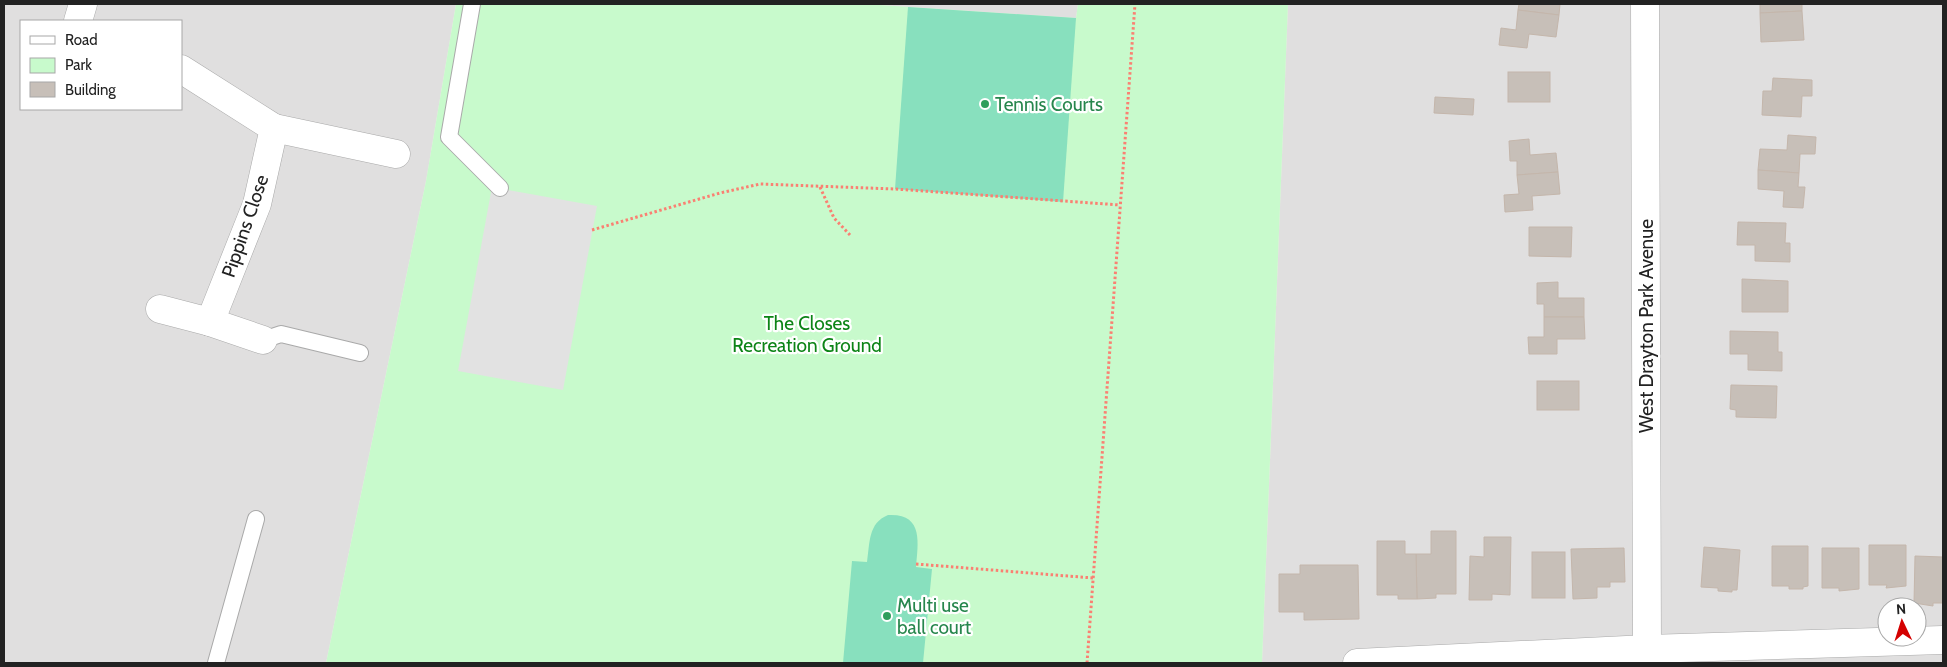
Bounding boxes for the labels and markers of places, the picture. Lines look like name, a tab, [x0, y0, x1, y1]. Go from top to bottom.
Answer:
place label: Tennis Courts	[995, 93, 1103, 116]
marker: Tennis Courts	[979, 98, 991, 110]
place label: Multi use ball court	[897, 594, 972, 639]
marker: Multi use ball court	[881, 610, 893, 622]

